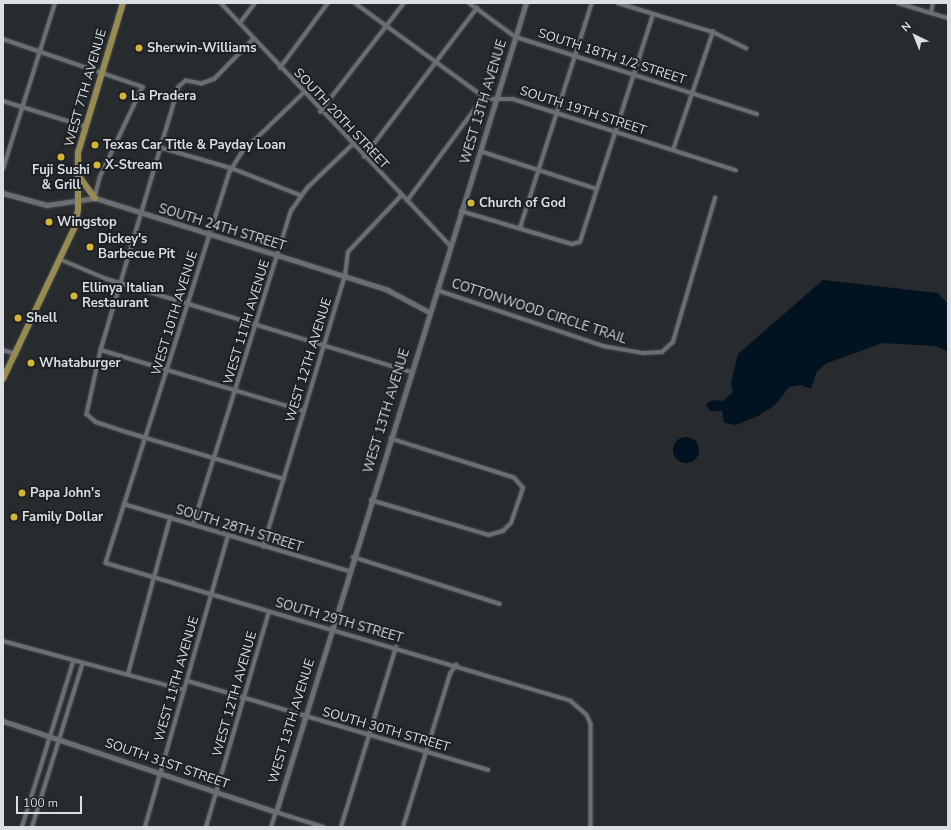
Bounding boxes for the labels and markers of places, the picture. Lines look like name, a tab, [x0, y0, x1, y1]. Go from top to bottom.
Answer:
place label: Sherwin-Williams	[147, 40, 257, 56]
marker: Sherwin-Williams	[134, 43, 144, 53]
place label: La Pradera	[131, 88, 196, 104]
marker: La Pradera	[118, 91, 128, 101]
place label: Texas Car Title & Payday Loan	[103, 137, 286, 153]
marker: Texas Car Title & Payday Loan	[90, 140, 100, 150]
marker: Fuji Sushi & Grill	[56, 152, 66, 162]
place label: X-Stream	[105, 157, 162, 173]
marker: X-Stream	[92, 160, 102, 170]
place label: Fuji Sushi & Grill	[32, 163, 90, 194]
place label: Church of God	[479, 195, 566, 211]
marker: Church of God	[466, 198, 476, 208]
place label: Wingstop	[57, 214, 117, 230]
marker: Wingstop	[44, 217, 54, 227]
place label: Dickey's Barbecue Pit	[98, 232, 175, 263]
marker: Dickey's Barbecue Pit	[85, 242, 95, 252]
place label: Ellinya Italian Restaurant	[82, 281, 164, 312]
marker: Ellinya Italian Restaurant	[69, 291, 79, 301]
place label: Shell	[26, 310, 57, 326]
marker: Shell	[13, 313, 23, 323]
place label: Whataburger	[39, 355, 121, 371]
marker: Whataburger	[26, 358, 36, 368]
place label: Papa John's	[30, 485, 101, 501]
marker: Papa John's	[17, 488, 27, 498]
place label: Family Dollar	[22, 509, 103, 525]
marker: Family Dollar	[9, 512, 19, 522]

